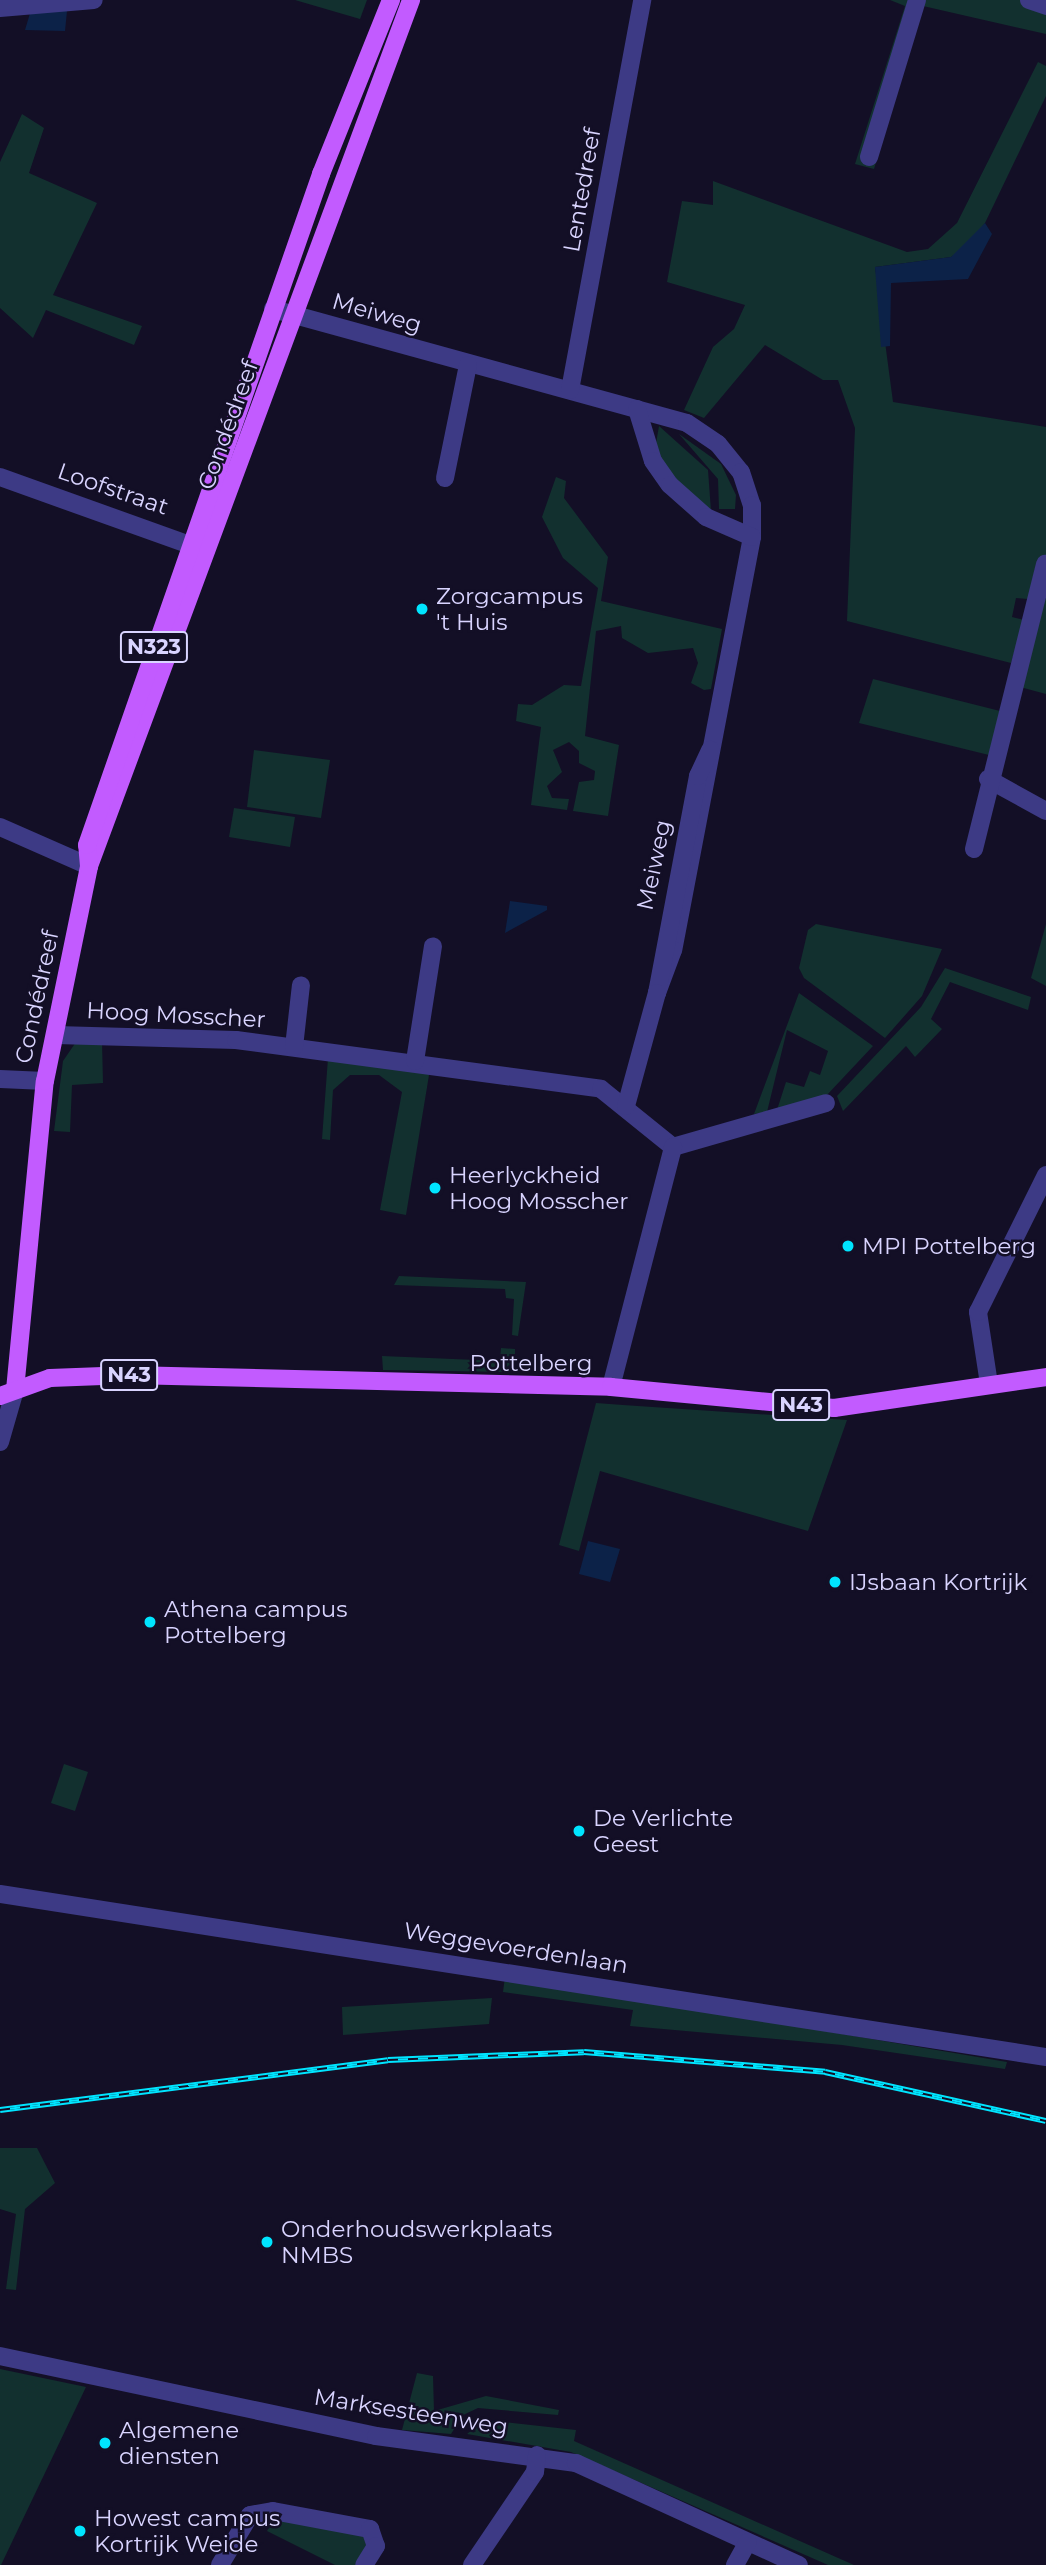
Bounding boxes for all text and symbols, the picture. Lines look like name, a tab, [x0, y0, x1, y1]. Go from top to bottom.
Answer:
street label: Lentedreef	[557, 126, 607, 254]
street label: Meiweg	[329, 287, 425, 339]
street label: Condédreef	[192, 357, 264, 493]
street label: Loofstraat	[54, 457, 172, 521]
place label: Zorgcampus 't Huis	[436, 582, 583, 636]
marker: Zorgcampus 't Huis	[414, 601, 430, 617]
road number: N323	[119, 630, 189, 664]
street label: Meiweg	[631, 817, 677, 913]
street label: Condédreef	[9, 928, 65, 1066]
street label: Hoog Mosscher	[86, 997, 266, 1033]
place label: Heerlyckheid Hoog Mosscher	[449, 1161, 629, 1215]
marker: Heerlyckheid Hoog Mosscher	[427, 1180, 443, 1196]
place label: MPI Pottelberg	[862, 1232, 1036, 1260]
marker: MPI Pottelberg	[840, 1238, 856, 1254]
street label: Pottelberg	[470, 1349, 592, 1377]
road number: N43	[99, 1358, 159, 1392]
road number: N43	[771, 1388, 831, 1422]
place label: IJsbaan Kortrijk	[849, 1568, 1027, 1596]
marker: IJsbaan Kortrijk	[827, 1574, 843, 1590]
place label: Athena campus Pottelberg	[164, 1595, 347, 1649]
marker: Athena campus Pottelberg	[142, 1614, 158, 1630]
place label: De Verlichte Geest	[593, 1804, 733, 1858]
marker: De Verlichte Geest	[571, 1823, 587, 1839]
street label: Weggevoerdenlaan	[402, 1917, 630, 1979]
place label: Onderhoudswerkplaats NMBS	[281, 2215, 552, 2269]
marker: Onderhoudswerkplaats NMBS	[259, 2234, 275, 2250]
street label: Marksesteenweg	[312, 2383, 510, 2441]
place label: Algemene diensten	[119, 2416, 239, 2470]
marker: Algemene diensten	[97, 2435, 113, 2451]
place label: Howest campus Kortrijk Weide	[94, 2504, 280, 2558]
marker: Howest campus Kortrijk Weide	[72, 2523, 88, 2539]

